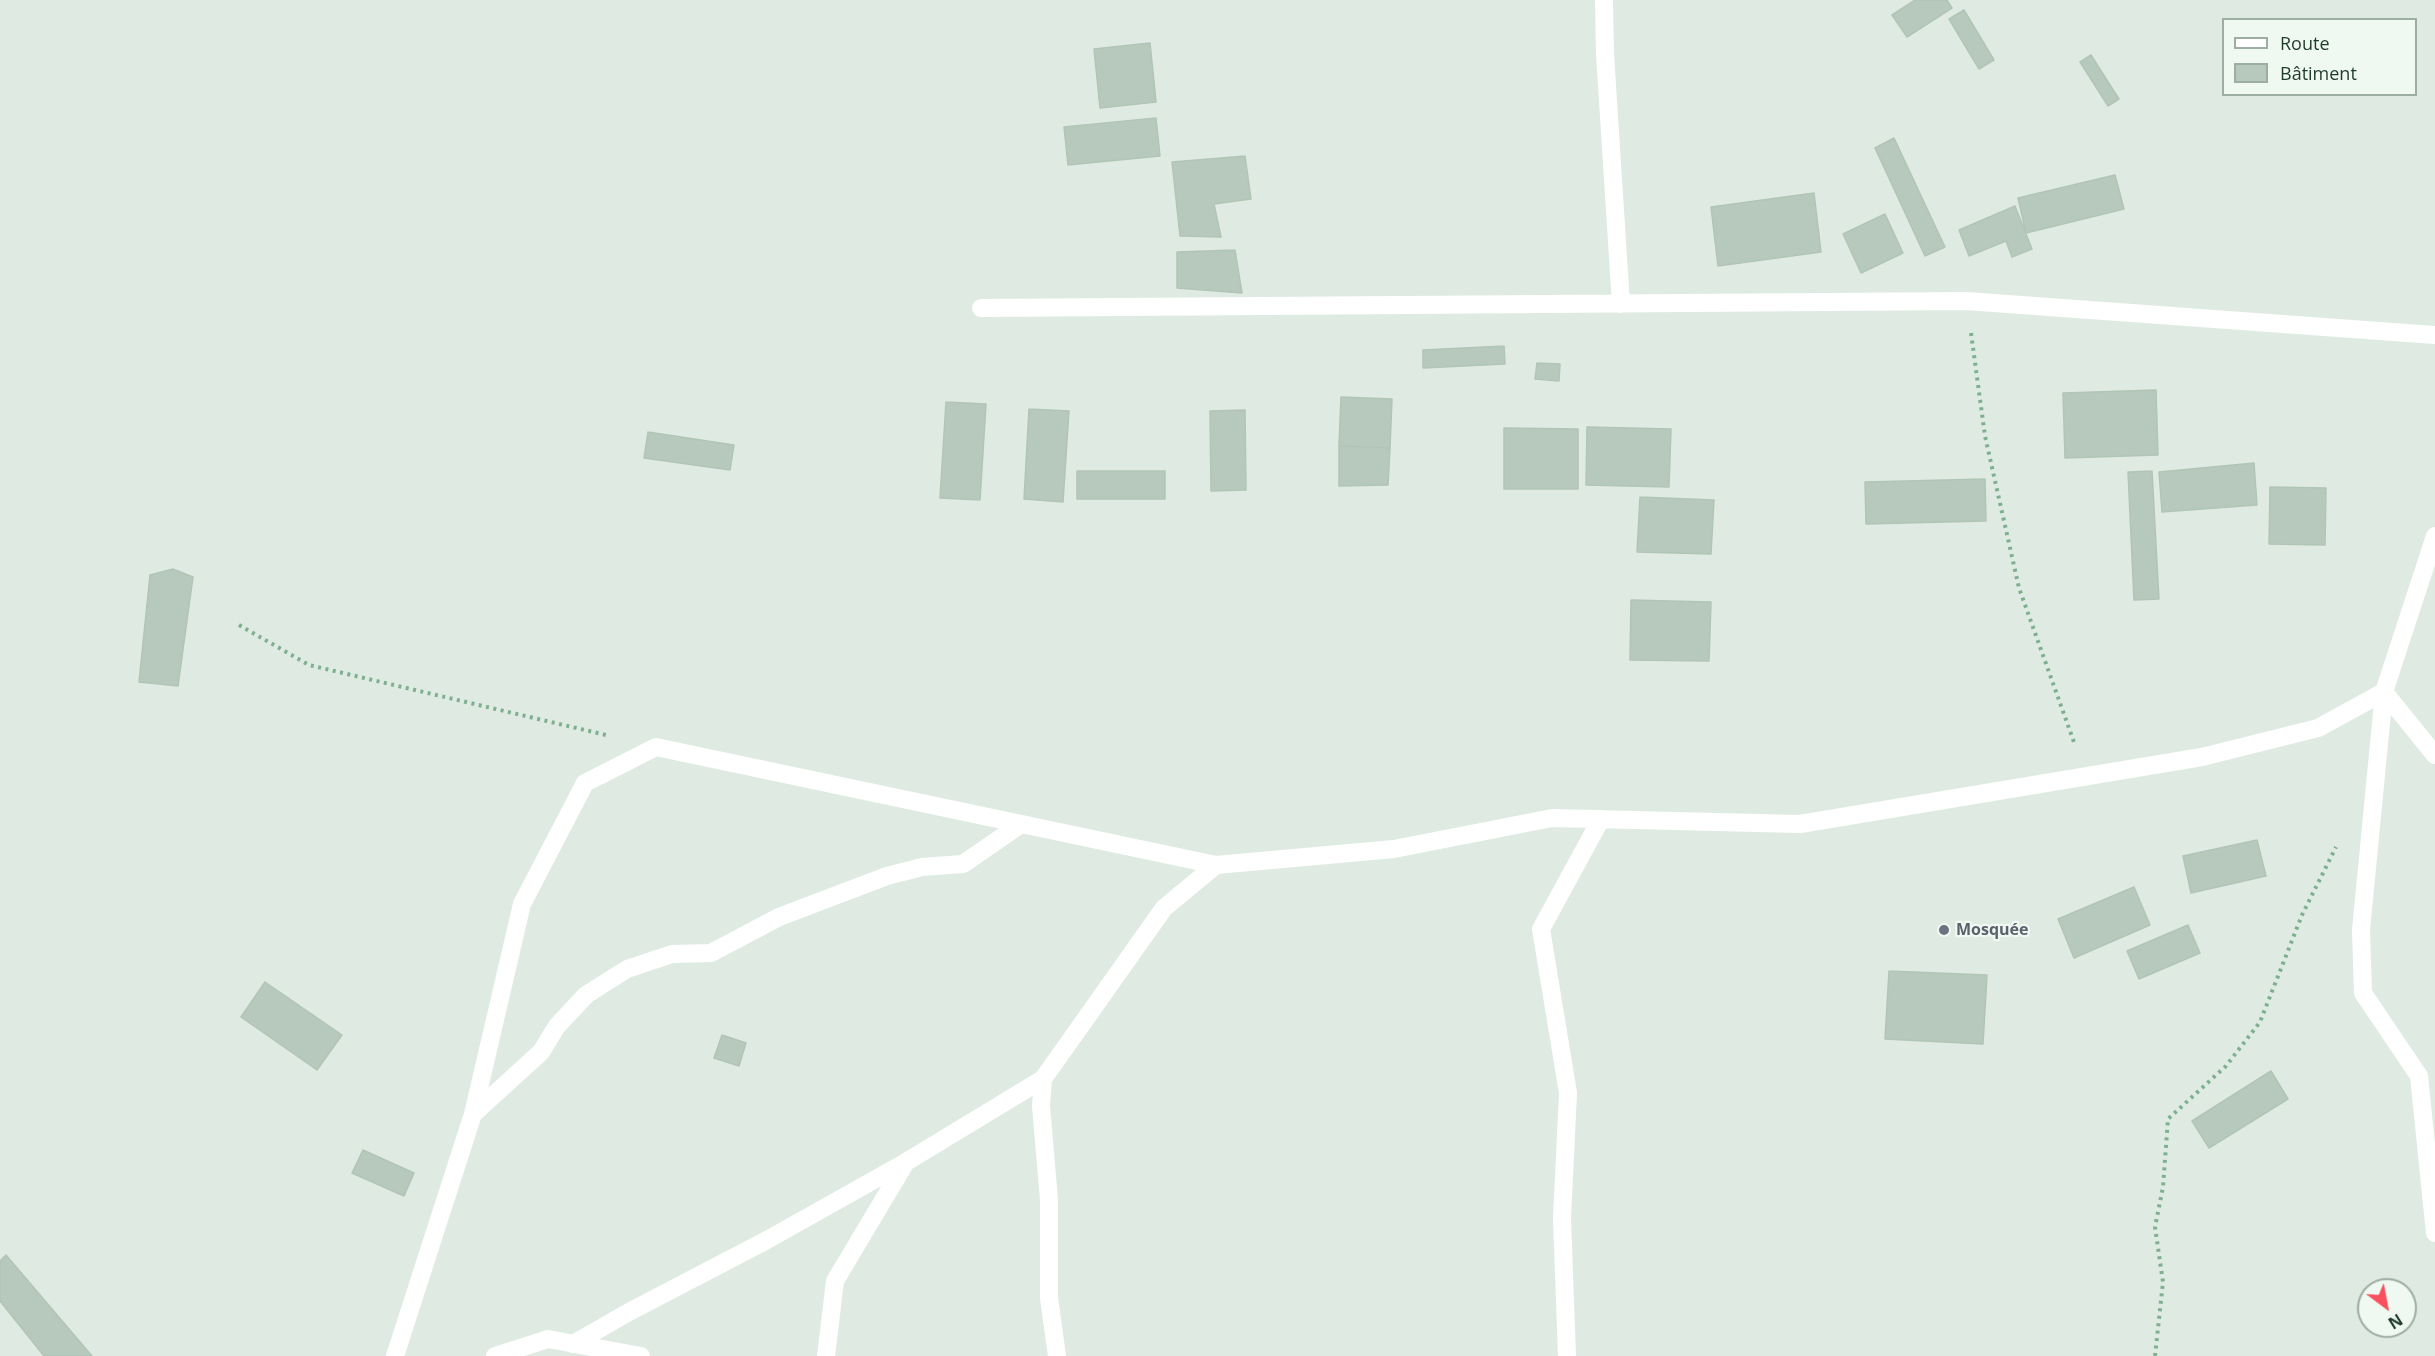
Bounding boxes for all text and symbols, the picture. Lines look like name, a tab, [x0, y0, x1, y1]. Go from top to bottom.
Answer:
legend	[2222, 18, 2417, 96]
text: Route	[2280, 31, 2330, 55]
text: Bâtiment	[2280, 61, 2357, 85]
place label: Mosquée	[1956, 920, 2028, 940]
marker: Mosquée	[1937, 923, 1951, 937]
north arrow	[2357, 1278, 2417, 1338]
text: N	[2384, 1309, 2407, 1334]

